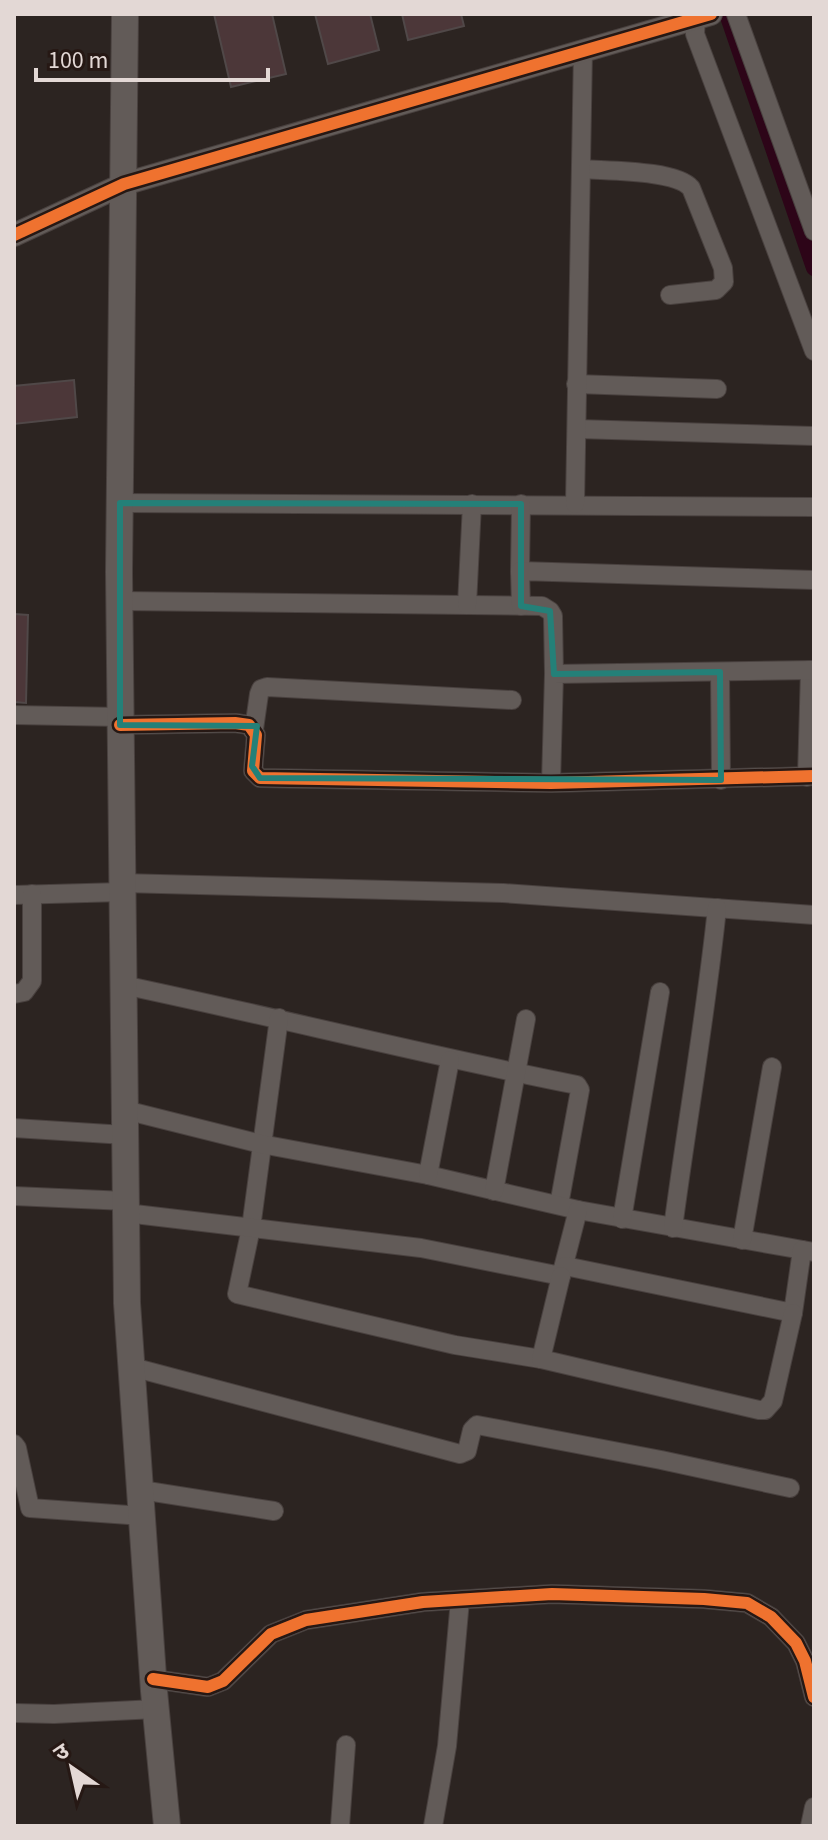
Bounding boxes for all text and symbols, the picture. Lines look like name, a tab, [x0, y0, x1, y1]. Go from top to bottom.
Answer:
scale bar	[36, 32, 268, 82]
text: 100 m	[48, 43, 108, 78]
north arrow	[32, 1728, 112, 1808]
text: उ	[47, 1735, 77, 1769]

